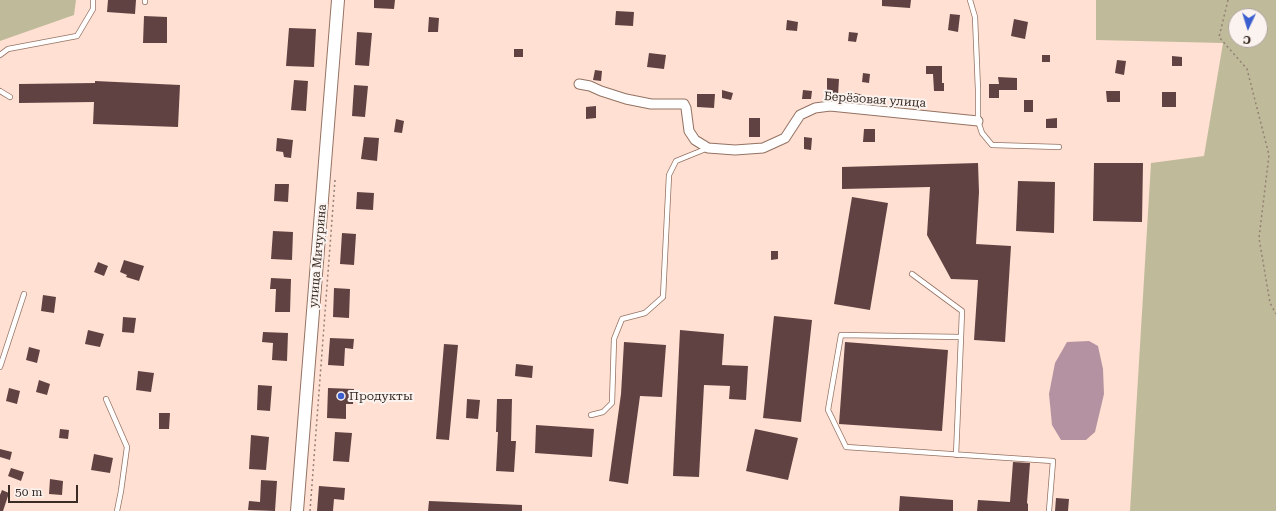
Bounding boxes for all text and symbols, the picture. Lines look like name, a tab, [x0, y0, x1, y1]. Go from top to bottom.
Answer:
north arrow	[1228, 8, 1268, 48]
text: С	[1243, 33, 1252, 46]
street label: Берёзовая улица	[824, 89, 926, 111]
street label: улица Мичурина	[306, 204, 330, 308]
place label: Продукты	[349, 389, 413, 403]
marker: Продукты	[336, 391, 346, 401]
scale bar	[10, 477, 80, 503]
text: 50 m	[15, 485, 42, 499]

